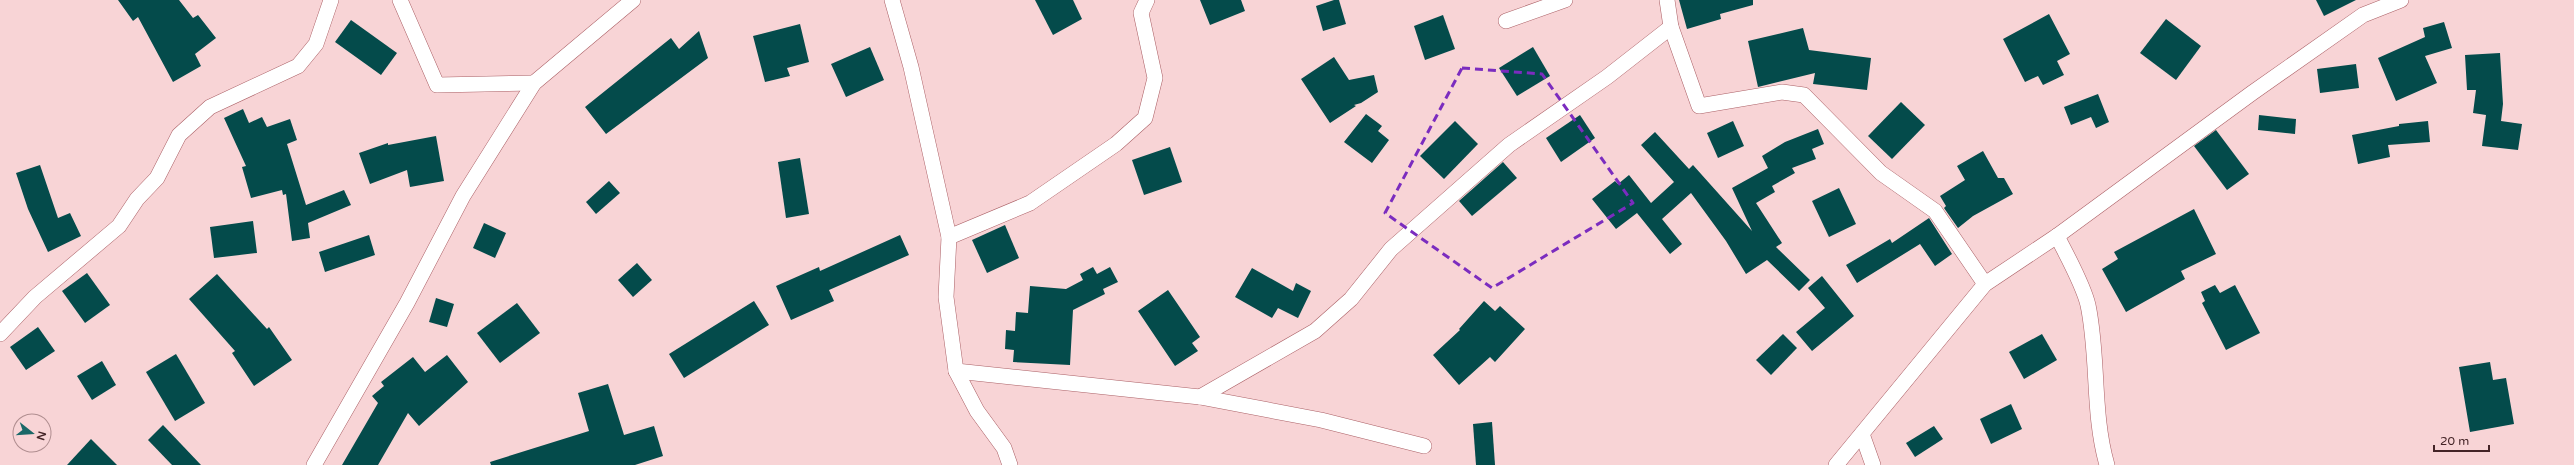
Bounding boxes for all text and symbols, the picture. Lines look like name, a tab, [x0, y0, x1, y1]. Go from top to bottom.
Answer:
north arrow	[12, 413, 52, 453]
scale bar	[2434, 427, 2489, 453]
text: N	[34, 430, 49, 442]
text: 20 m	[2440, 434, 2469, 448]

